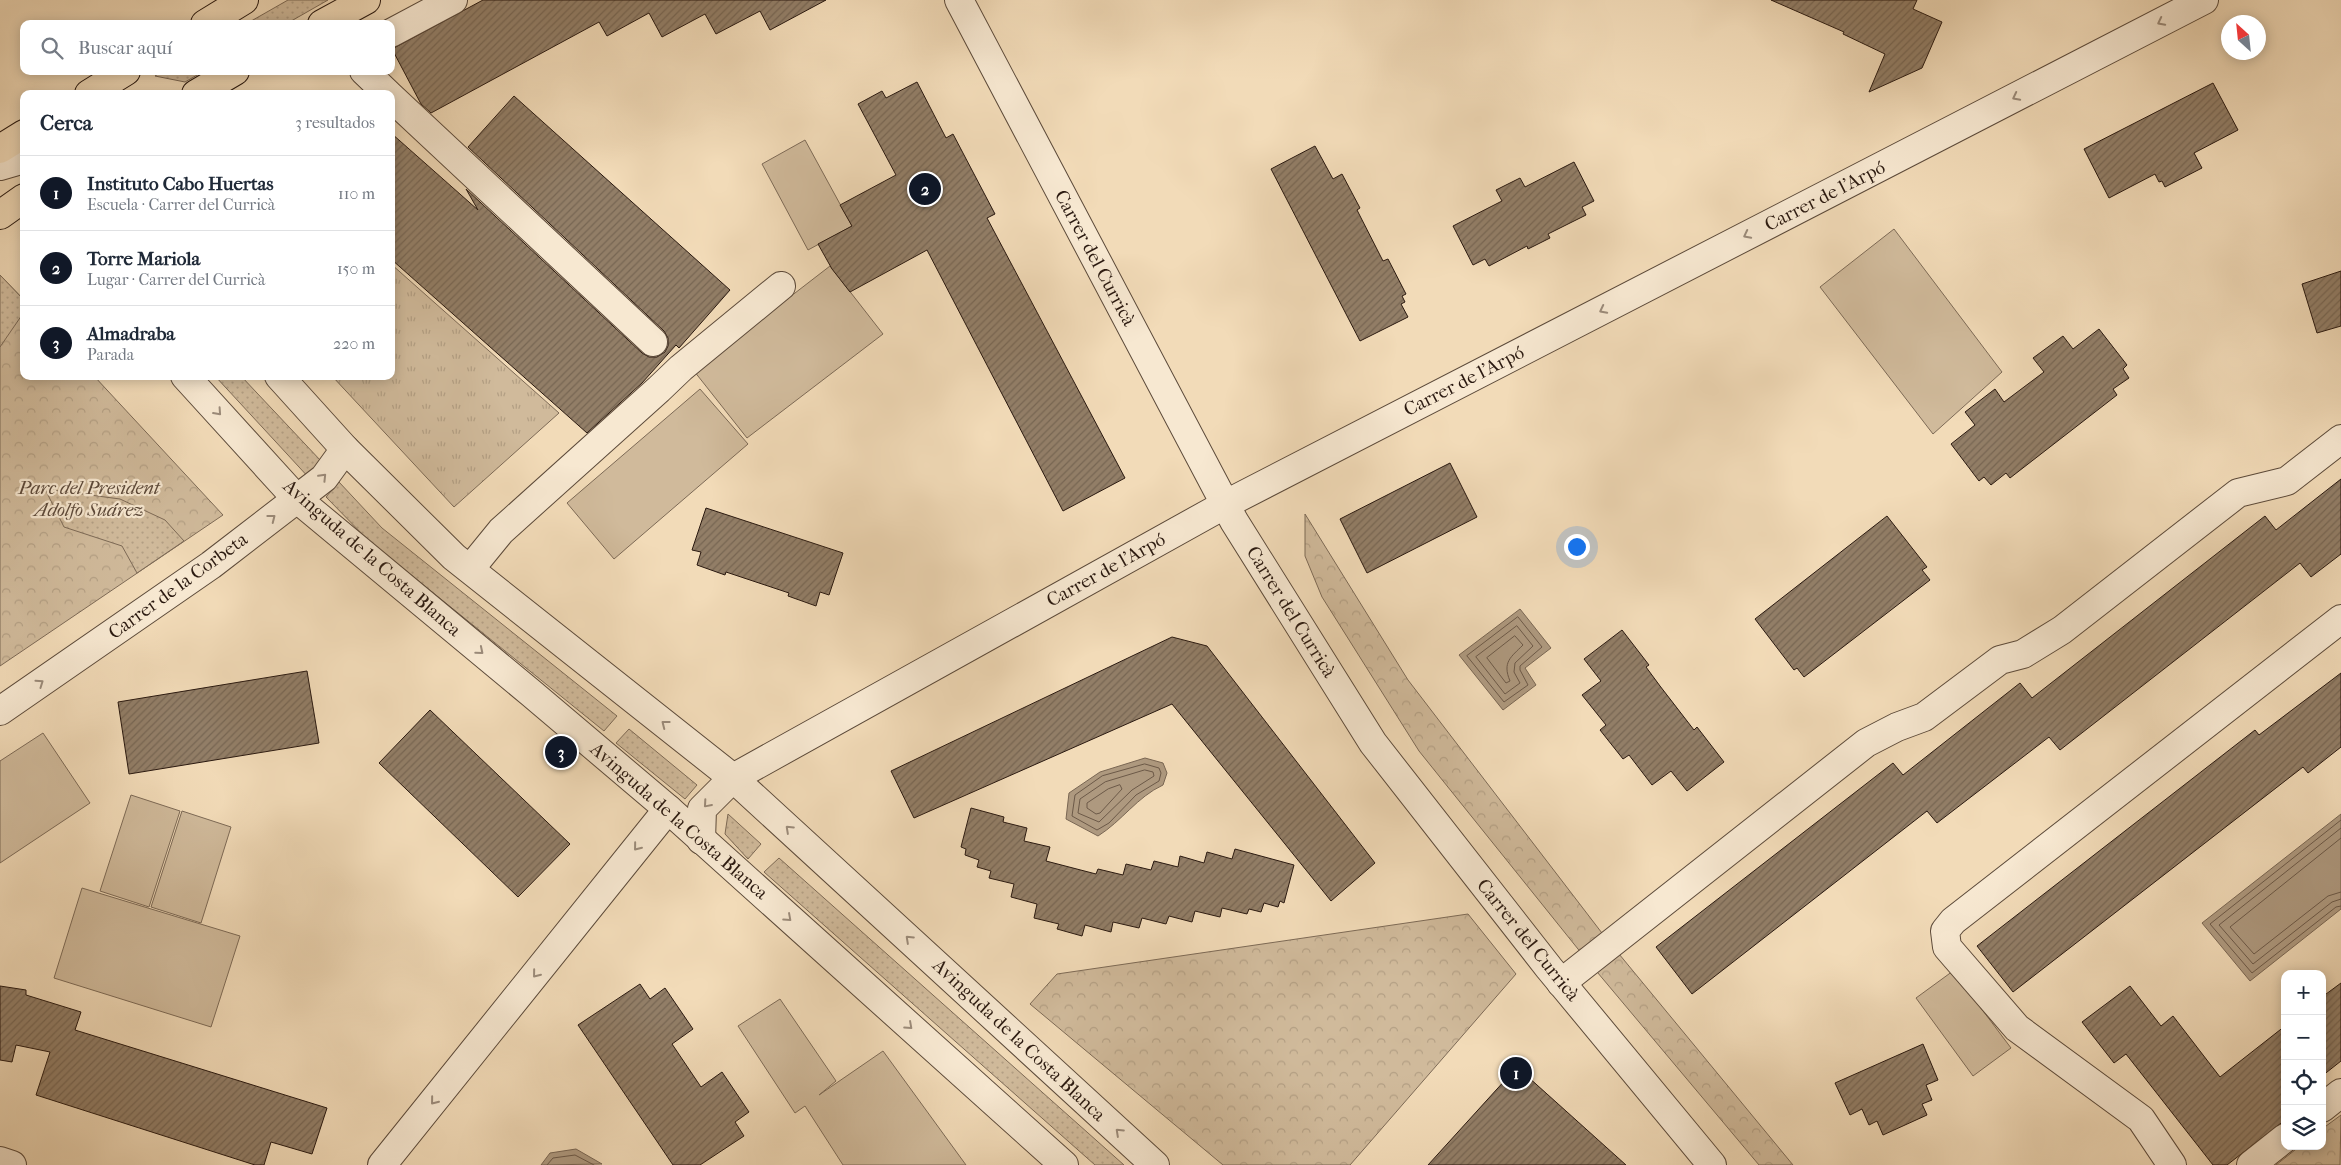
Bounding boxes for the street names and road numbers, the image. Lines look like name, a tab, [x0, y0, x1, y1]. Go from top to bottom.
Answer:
street label: Carrer de l'Arpó	[1761, 156, 1889, 236]
street label: Carrer del Curricà	[1050, 186, 1140, 330]
street label: Carrer de l'Arpó	[1400, 341, 1528, 421]
street label: Avinguda de la Costa Blanca	[278, 474, 465, 641]
street label: Carrer de la Corbeta	[104, 528, 252, 644]
street label: Carrer de l'Arpó	[1043, 528, 1170, 612]
street label: Carrer del Curricà	[1242, 542, 1340, 682]
street label: Avinguda de la Costa Blanca	[585, 737, 772, 904]
street label: Carrer del Curricà	[1472, 875, 1584, 1006]
street label: Avinguda de la Costa Blanca	[927, 954, 1110, 1126]

